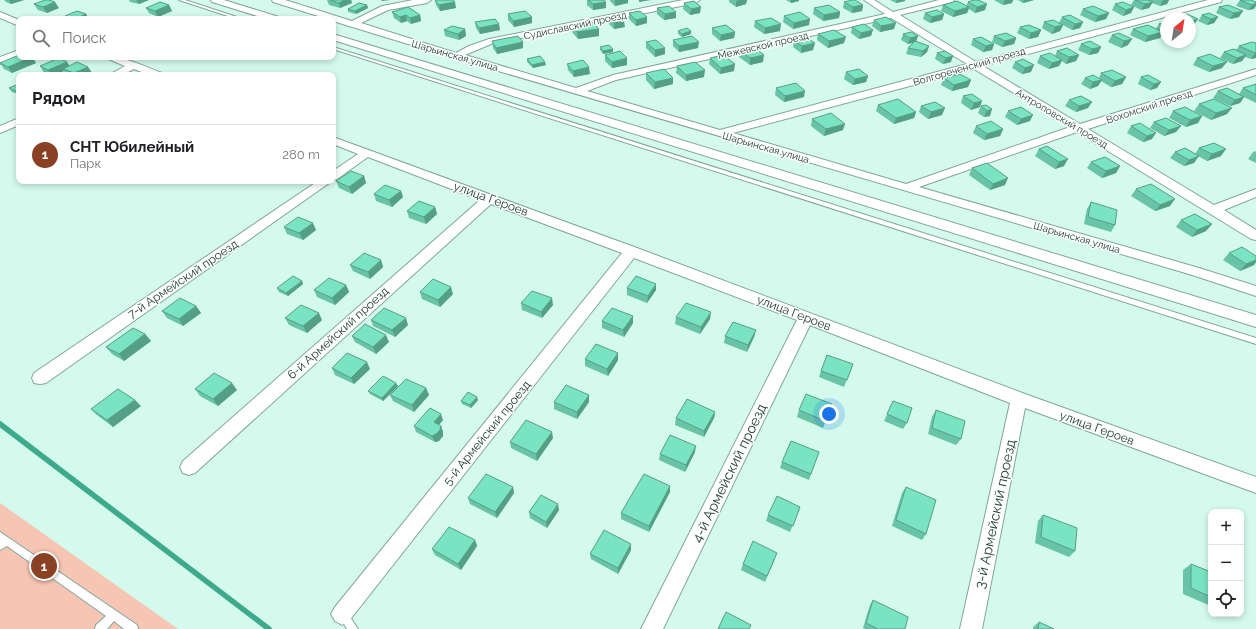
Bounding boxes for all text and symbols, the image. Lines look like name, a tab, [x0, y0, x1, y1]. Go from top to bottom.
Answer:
street label: Судиславский проезд	[523, 9, 628, 42]
north arrow	[1160, 12, 1196, 48]
search box	[16, 16, 336, 60]
icon: search	[30, 27, 52, 49]
text: Поиск	[62, 29, 107, 47]
street label: Межевской проезд	[717, 30, 810, 61]
street label: Шарьинская улица	[410, 38, 499, 73]
street label: Волгореченский проезд	[912, 45, 1027, 88]
street label: Антроповский проезд	[1014, 87, 1110, 150]
street label: Вохомский проезд	[1105, 87, 1194, 126]
text: Рядом	[32, 88, 85, 108]
street label: Шарьинская улица	[721, 130, 810, 165]
text: СНТ Юбилейный	[70, 138, 194, 156]
text: 1	[42, 147, 48, 162]
text: 280 m	[282, 147, 320, 162]
text: Парк	[70, 156, 101, 171]
street label: улица Героев	[452, 179, 530, 219]
street label: Шарьинская улица	[1032, 220, 1121, 255]
street label: 7-й Армейский проезд	[125, 237, 241, 321]
street label: 6-й Армейский проезд	[285, 284, 391, 382]
street label: улица Героев	[755, 292, 833, 334]
street label: 5-й Армейский проезд	[441, 378, 534, 488]
street label: 4-й Армейский проезд	[688, 401, 770, 545]
your location	[819, 404, 839, 424]
street label: улица Героев	[1058, 408, 1136, 448]
street label: 3-й Армейский проезд	[971, 438, 1019, 590]
map controls	[1208, 509, 1244, 617]
button: +	[1208, 509, 1244, 545]
button: −	[1208, 545, 1244, 581]
pin: 1	[31, 551, 57, 581]
button: locate	[1208, 581, 1244, 617]

